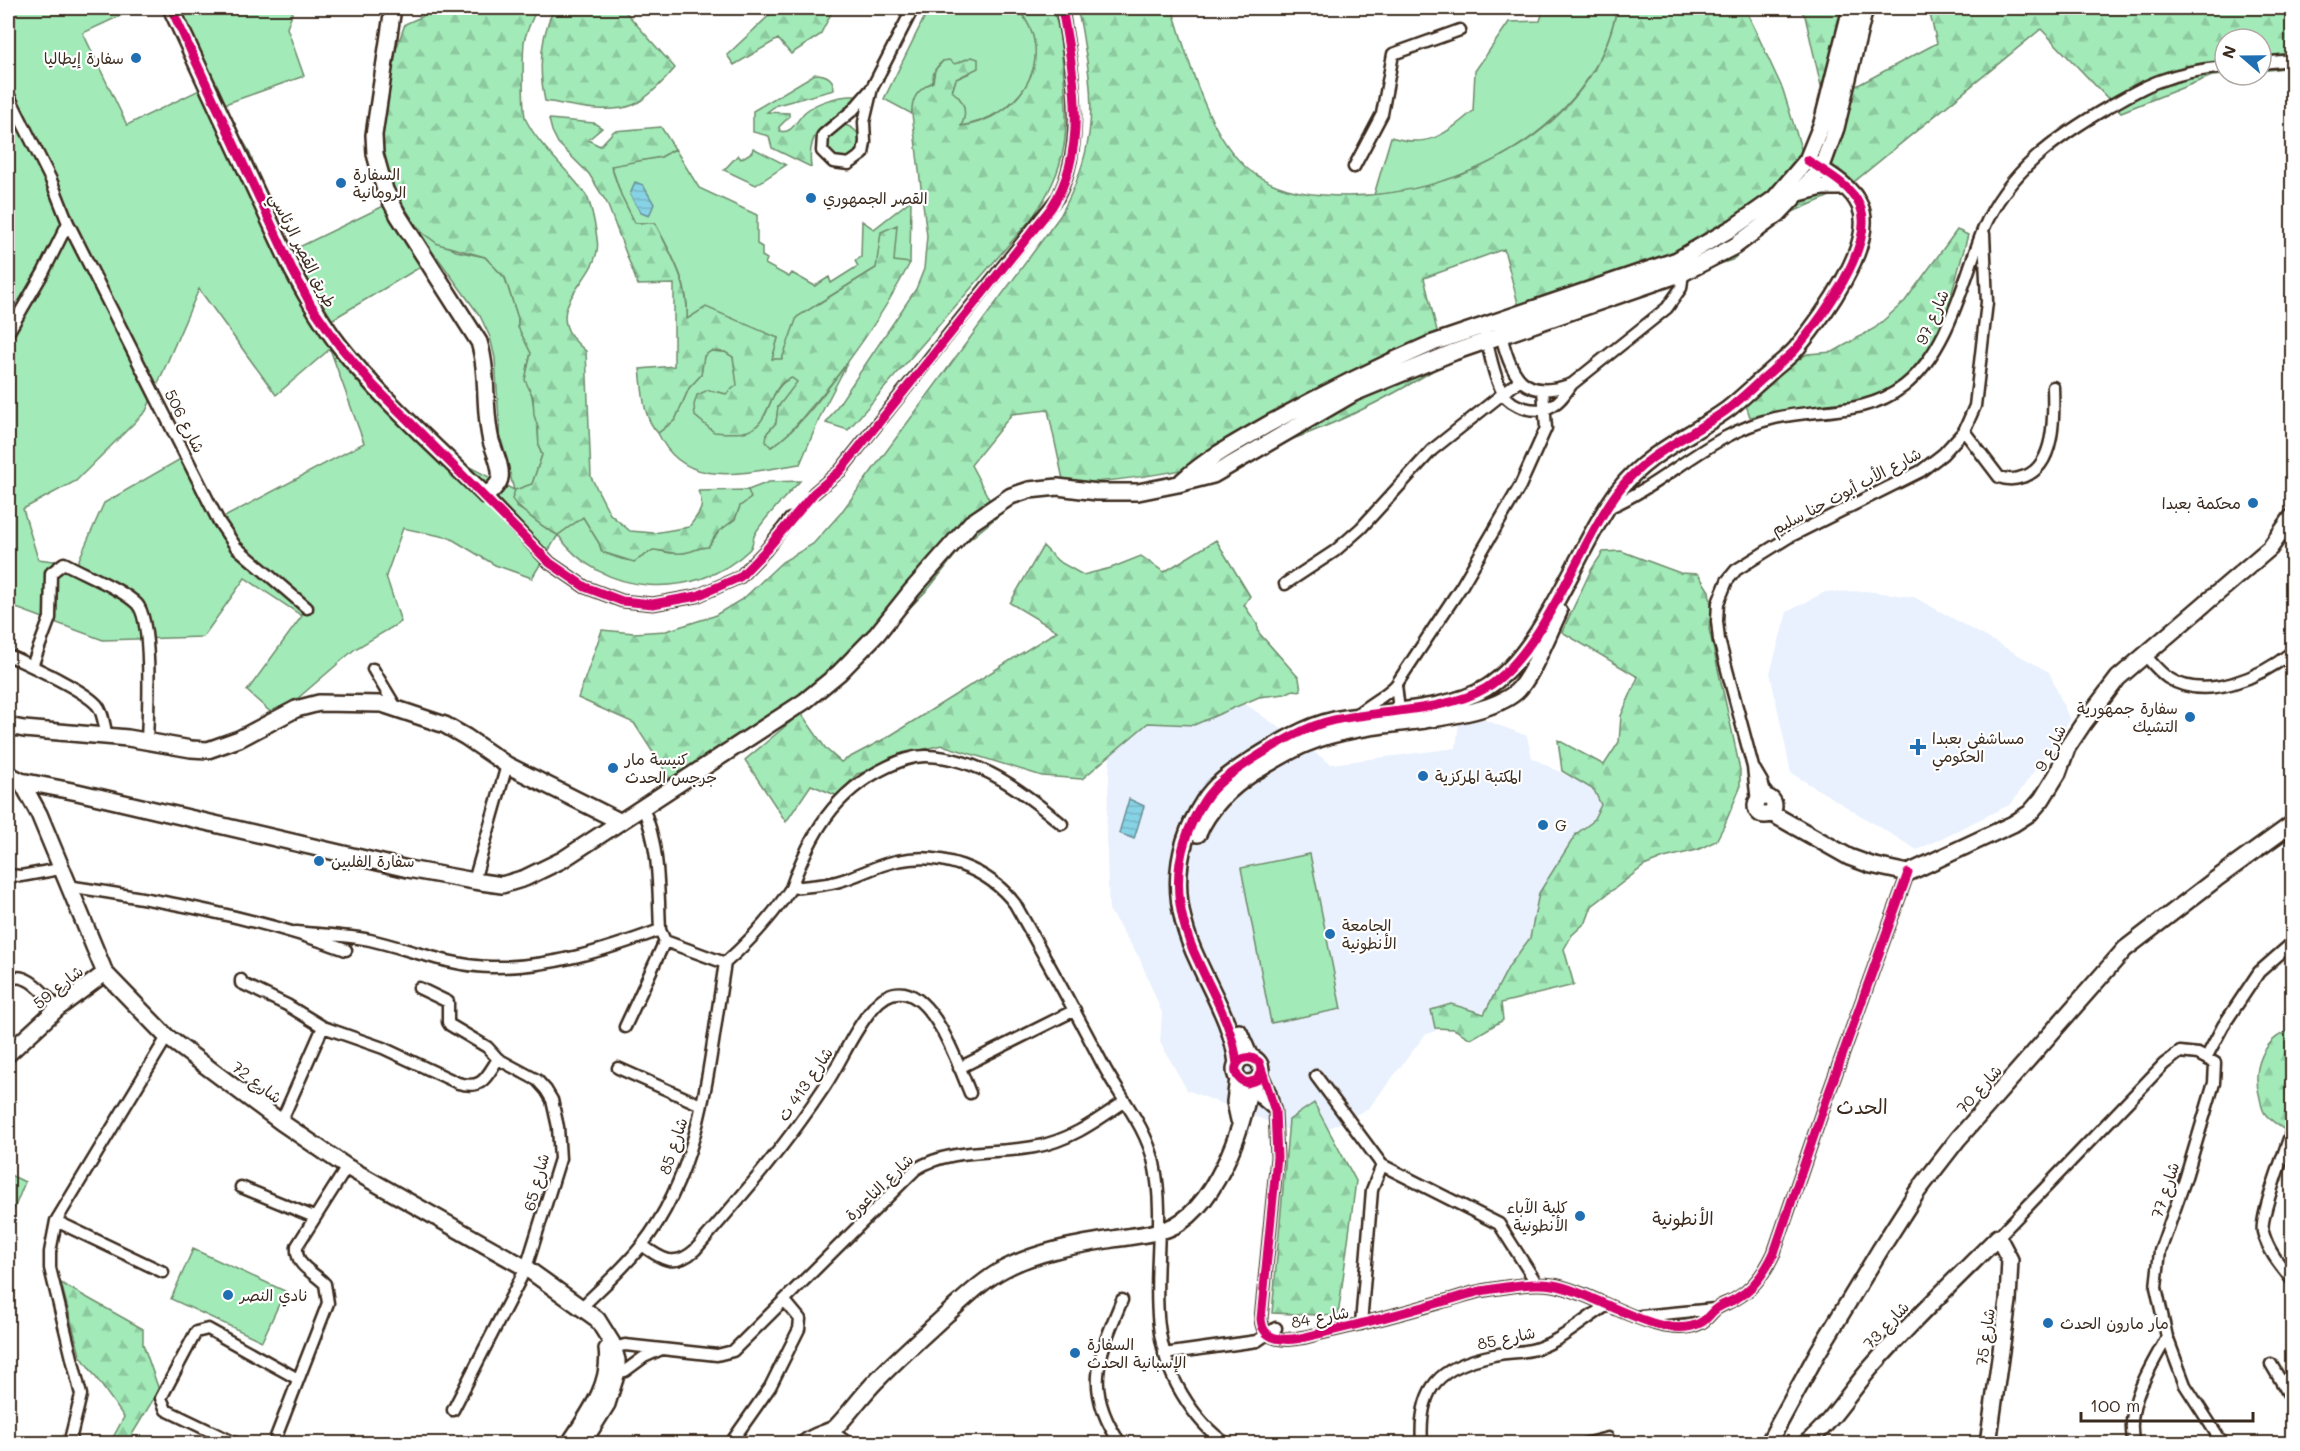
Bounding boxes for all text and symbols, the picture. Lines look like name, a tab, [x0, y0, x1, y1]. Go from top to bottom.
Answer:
north arrow	[2213, 27, 2273, 87]
text: N	[2216, 42, 2240, 61]
place label: سفارة إيطاليا	[44, 47, 124, 69]
marker: سفارة إيطاليا	[129, 51, 143, 65]
place label: السفارة الرومانية	[353, 163, 406, 202]
marker: السفارة الرومانية	[334, 176, 348, 190]
place label: القصر الجمهوري	[823, 187, 928, 210]
street label: طريق القصر الرئاسي	[261, 189, 342, 313]
marker: القصر الجمهوري	[804, 191, 818, 205]
street label: شارع 97	[1910, 286, 1955, 348]
street label: شارع 506	[159, 385, 210, 457]
street label: شارع الأب أبوت حنا سليم	[1767, 442, 1926, 542]
place label: محكمة بعبدا	[2162, 492, 2241, 513]
marker: محكمة بعبدا	[2246, 496, 2260, 510]
place label: سفارة جمهورية التشيك	[2077, 697, 2178, 736]
marker: سفارة جمهورية التشيك	[2183, 710, 2197, 724]
street label: شارع 9	[2029, 721, 2072, 775]
place label: مساشفى بعبدا الحكومي	[1932, 727, 2024, 771]
marker: مساشفى بعبدا الحكومي	[1909, 738, 1927, 756]
place label: كنيسة مار جرجس الحدث	[623, 748, 717, 787]
marker: كنيسة مار جرجس الحدث	[606, 761, 620, 775]
place label: المكتبة المركزية	[1435, 765, 1522, 786]
marker: المكتبة المركزية	[1416, 769, 1430, 783]
place label: G	[1555, 814, 1567, 835]
marker: G	[1536, 818, 1550, 832]
place label: سفارة الفلبين	[331, 850, 415, 871]
marker: سفارة الفلبين	[312, 854, 326, 868]
place label: الجامعة الأنطونية	[1342, 914, 1397, 954]
marker: الجامعة الأنطونية	[1323, 927, 1337, 941]
street label: شارع 59	[28, 960, 88, 1015]
street label: شارع 413 ت	[772, 1043, 839, 1126]
street label: شارع 72	[227, 1056, 287, 1109]
street label: شارع 70	[1951, 1060, 2008, 1119]
district label: الحدث	[1836, 1093, 1888, 1119]
street label: شارع 85	[653, 1115, 693, 1178]
street label: شارع الناعورة	[840, 1149, 919, 1226]
street label: شارع 65	[518, 1151, 555, 1213]
street label: شارع 77	[2146, 1159, 2185, 1221]
place label: كلية الآباء الأنطونية	[1507, 1196, 1568, 1236]
district label: الأنطونية	[1652, 1206, 1714, 1231]
marker: كلية الآباء الأنطونية	[1573, 1209, 1587, 1223]
place label: نادي النصر	[238, 1284, 307, 1307]
marker: نادي النصر	[221, 1288, 235, 1302]
street label: شارع 73	[1858, 1296, 1915, 1354]
street label: شارع 84	[1289, 1301, 1351, 1334]
street label: شارع 75	[1970, 1307, 2001, 1367]
place label: مار مارون الحدث	[2060, 1312, 2169, 1333]
marker: مار مارون الحدث	[2041, 1316, 2055, 1330]
street label: شارع 85	[1475, 1321, 1537, 1356]
place label: السفارة الإسبانية الحدث	[1087, 1333, 1186, 1373]
marker: السفارة الإسبانية الحدث	[1068, 1346, 1082, 1360]
scale bar	[2081, 1385, 2254, 1423]
text: 100 m	[2090, 1393, 2140, 1417]

